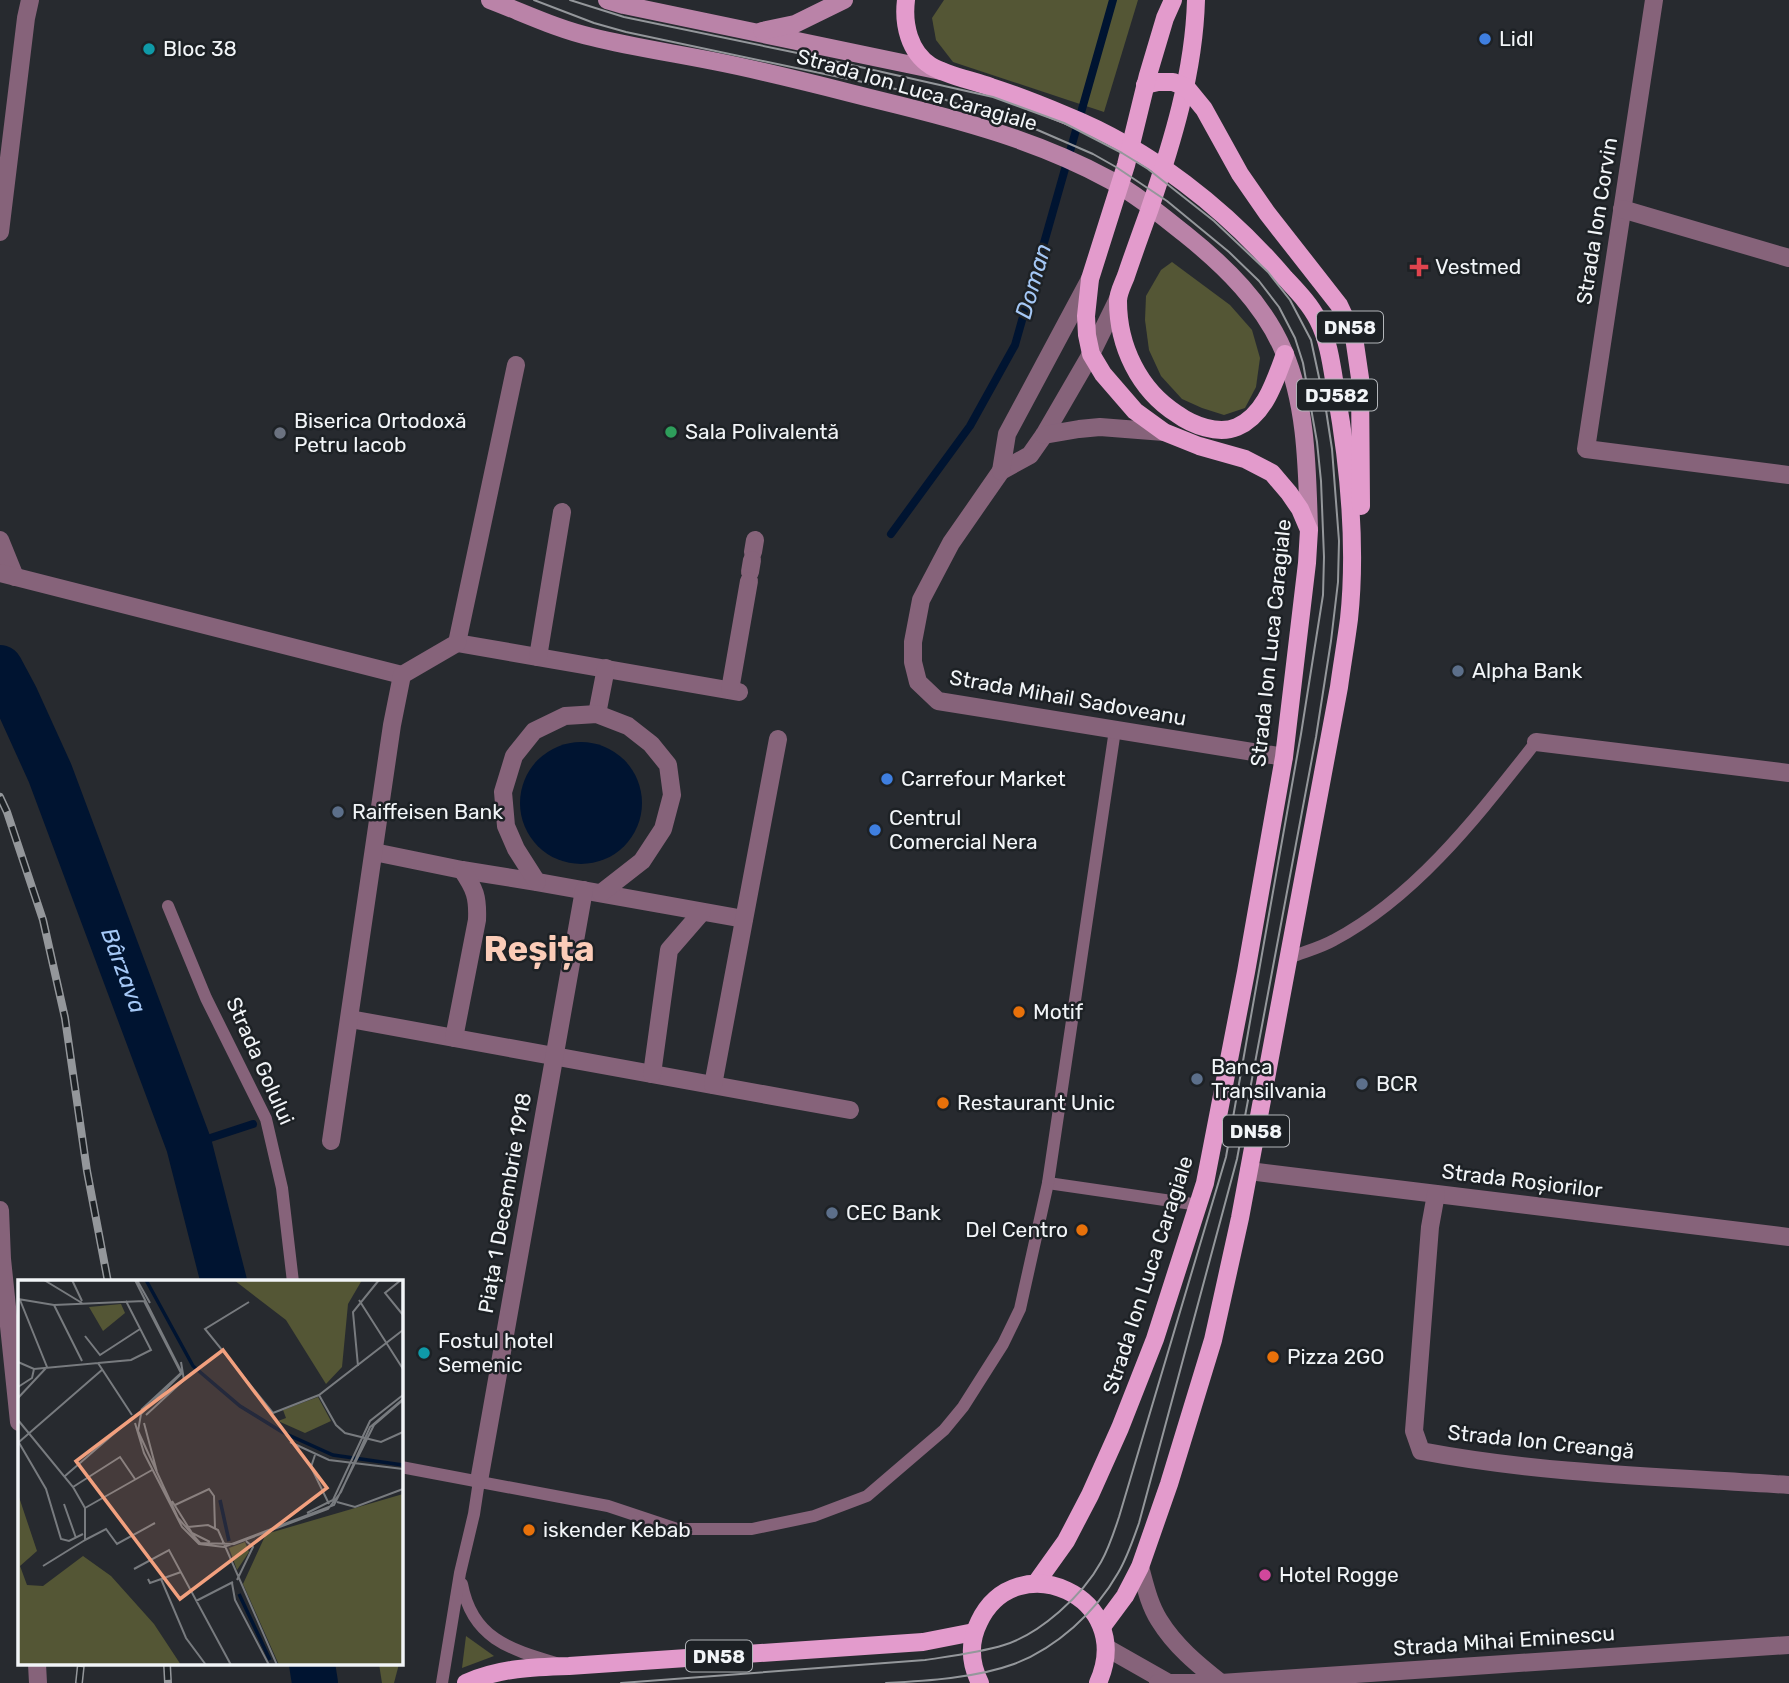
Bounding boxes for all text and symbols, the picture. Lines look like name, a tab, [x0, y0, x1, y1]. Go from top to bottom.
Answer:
place label: Lidl	[1499, 26, 1534, 51]
marker: Lidl	[1477, 31, 1493, 47]
place label: Bloc 38	[163, 36, 237, 61]
marker: Bloc 38	[141, 41, 157, 57]
street label: Strada Ion Luca Caragiale	[794, 43, 1040, 136]
street label: Strada Ion Corvin	[1571, 135, 1622, 306]
water label: Doman	[1009, 240, 1057, 322]
place label: Vestmed	[1435, 254, 1521, 279]
marker: Vestmed	[1409, 257, 1429, 277]
road number: DN58	[1317, 312, 1383, 342]
road number: DJ582	[1297, 380, 1377, 410]
place label: Biserica Ortodoxă Petru Iacob	[294, 408, 467, 457]
place label: Sala Polivalentă	[685, 419, 839, 444]
marker: Sala Polivalentă	[663, 424, 679, 440]
marker: Biserica Ortodoxă Petru Iacob	[272, 425, 288, 441]
street label: Strada Ion Luca Caragiale	[1245, 518, 1296, 768]
place label: Alpha Bank	[1472, 658, 1583, 683]
marker: Alpha Bank	[1450, 663, 1466, 679]
street label: Strada Mihail Sadoveanu	[948, 664, 1189, 731]
place label: Carrefour Market	[901, 766, 1066, 791]
marker: Carrefour Market	[879, 771, 895, 787]
place label: Raiffeisen Bank	[352, 799, 503, 824]
marker: Raiffeisen Bank	[330, 804, 346, 820]
place label: Centrul Comercial Nera	[889, 805, 1038, 854]
marker: Centrul Comercial Nera	[867, 822, 883, 838]
water label: Bârzava	[95, 924, 152, 1017]
district label: Reșița	[483, 928, 595, 970]
street label: Strada Golului	[221, 993, 300, 1128]
place label: Motif	[1033, 999, 1083, 1024]
marker: Motif	[1011, 1004, 1027, 1020]
place label: Banca Transilvania	[1211, 1054, 1327, 1103]
marker: Banca Transilvania	[1189, 1071, 1205, 1087]
place label: BCR	[1376, 1071, 1418, 1096]
marker: BCR	[1354, 1076, 1370, 1092]
place label: Restaurant Unic	[957, 1090, 1115, 1115]
street label: Piața 1 Decembrie 1918	[473, 1091, 536, 1315]
marker: Restaurant Unic	[935, 1095, 951, 1111]
road number: DN58	[1223, 1116, 1289, 1147]
street label: Strada Ion Luca Caragiale	[1097, 1153, 1198, 1397]
street label: Strada Roșiorilor	[1440, 1158, 1604, 1203]
place label: CEC Bank	[846, 1200, 941, 1225]
marker: CEC Bank	[824, 1205, 840, 1221]
place label: Del Centro	[965, 1217, 1068, 1242]
marker: Del Centro	[1074, 1222, 1090, 1238]
inset map	[18, 1280, 402, 1666]
place label: Fostul hotel Semenic	[438, 1328, 554, 1377]
place label: Pizza 2GO	[1287, 1344, 1385, 1369]
marker: Fostul hotel Semenic	[416, 1345, 432, 1361]
marker: Pizza 2GO	[1265, 1349, 1281, 1365]
street label: Strada Ion Creangă	[1446, 1419, 1636, 1464]
place label: iskender Kebab	[543, 1517, 691, 1542]
marker: iskender Kebab	[521, 1522, 537, 1538]
place label: Hotel Rogge	[1279, 1562, 1399, 1587]
marker: Hotel Rogge	[1257, 1567, 1273, 1583]
street label: Strada Mihai Eminescu	[1392, 1620, 1616, 1661]
road number: DN58	[686, 1640, 752, 1672]

